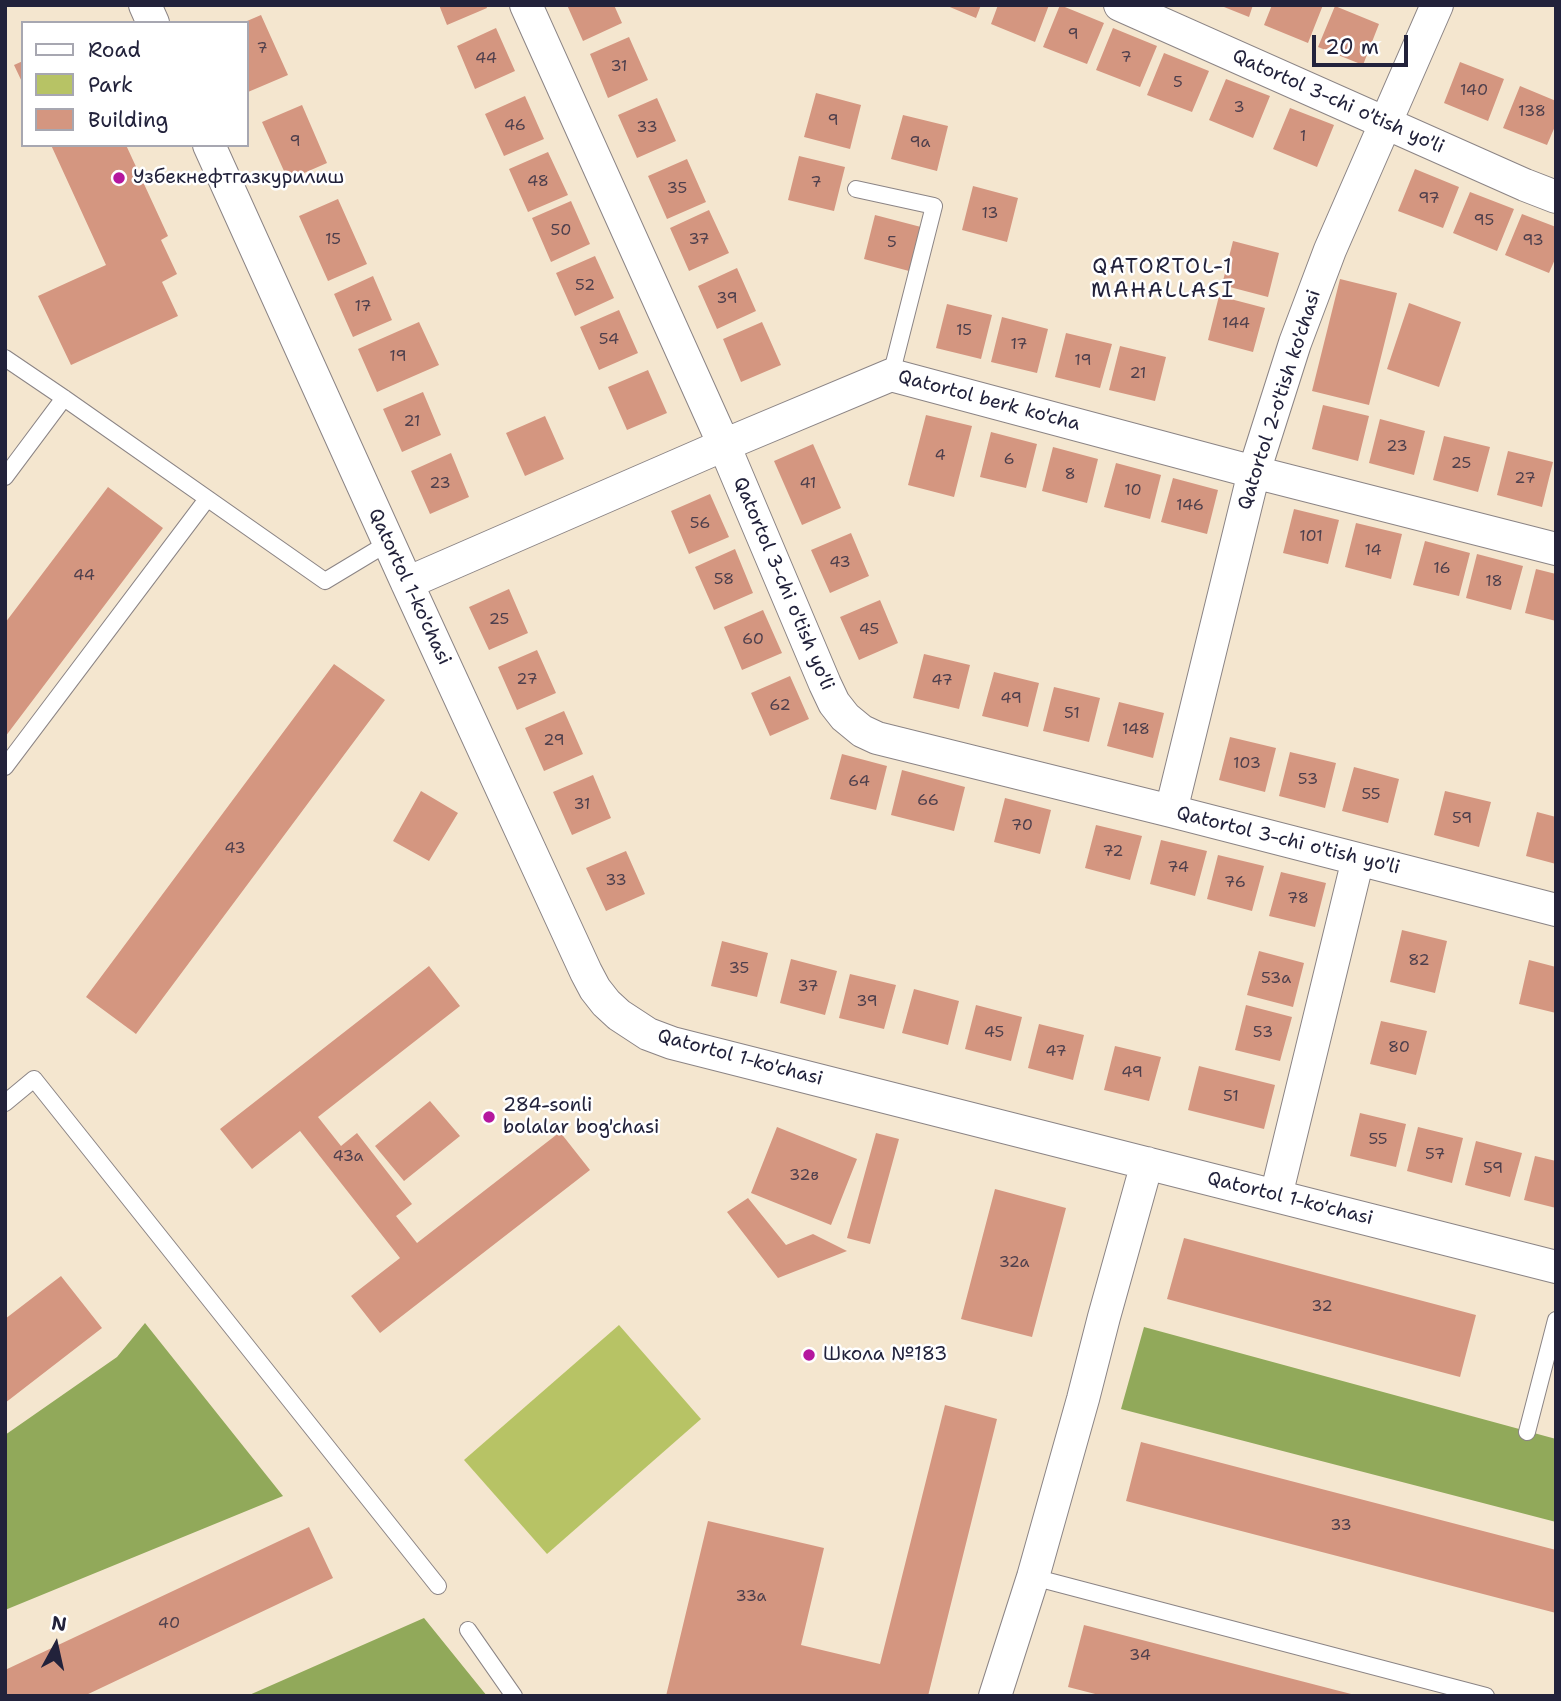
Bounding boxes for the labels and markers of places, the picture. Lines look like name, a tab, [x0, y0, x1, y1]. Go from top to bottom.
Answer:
place label: Узбекнефтгазкурилиш	[133, 167, 344, 189]
marker: Узбекнефтгазкурилиш	[111, 170, 127, 186]
place label: 284-sonli bolalar bog'chasi	[503, 1095, 659, 1139]
marker: 284-sonli bolalar bog'chasi	[481, 1109, 497, 1125]
place label: Школа №183	[823, 1344, 947, 1366]
marker: Школа №183	[801, 1347, 817, 1363]

